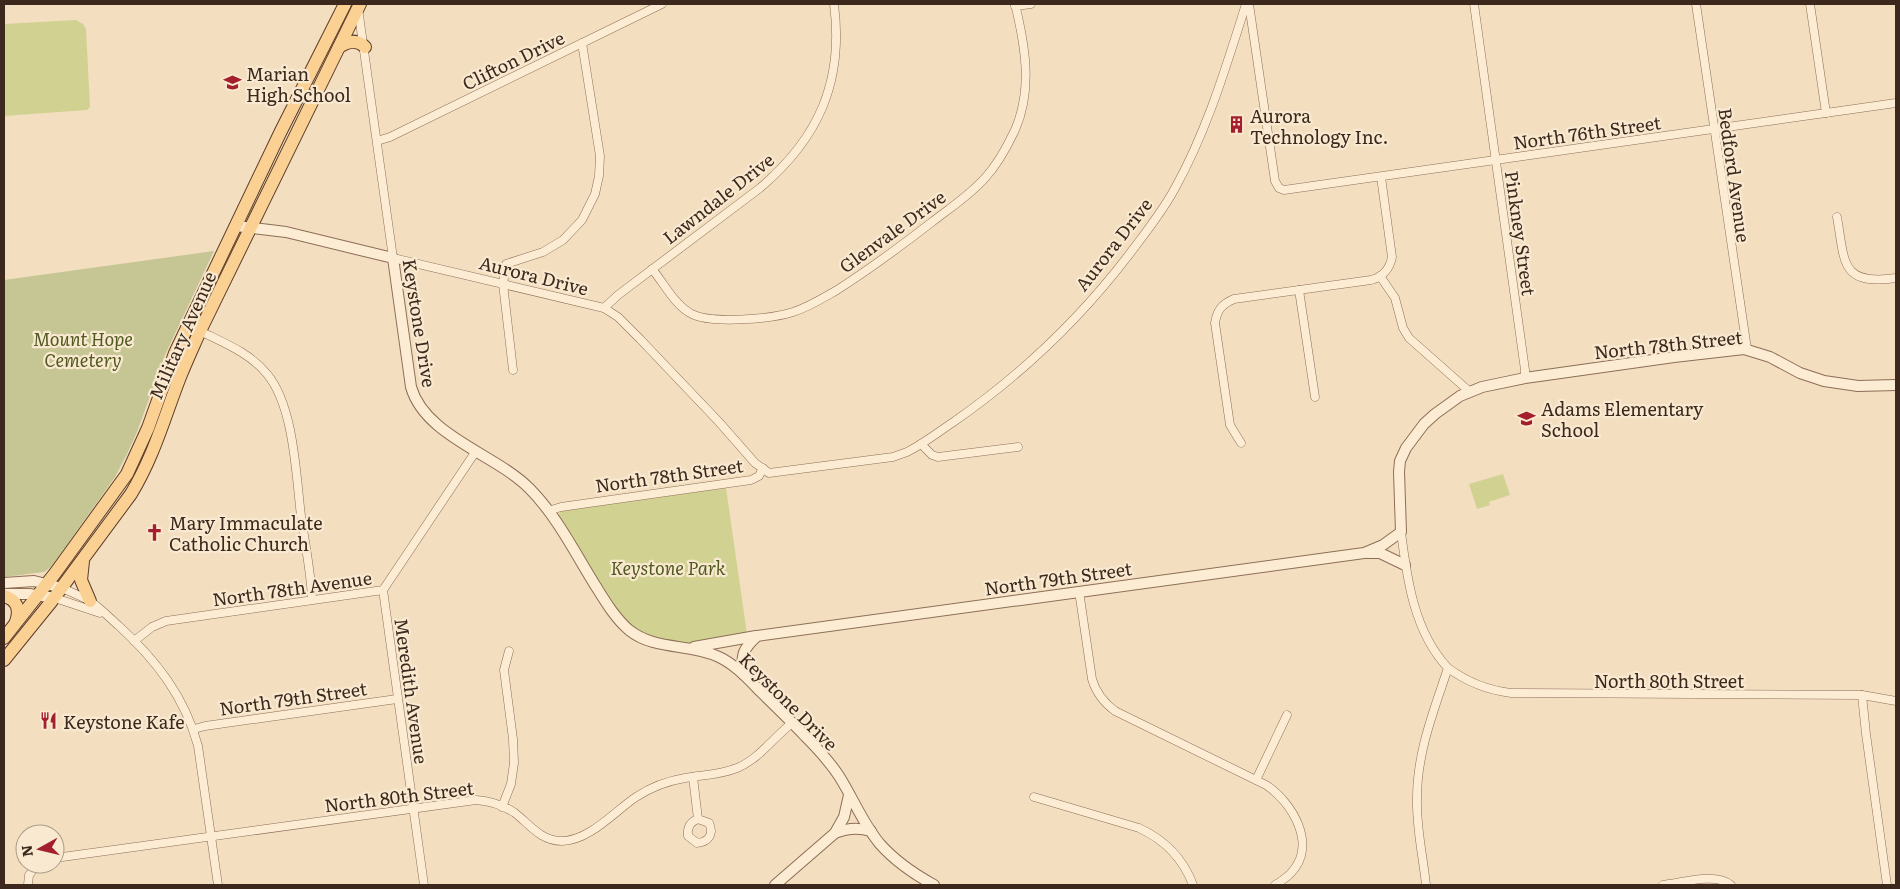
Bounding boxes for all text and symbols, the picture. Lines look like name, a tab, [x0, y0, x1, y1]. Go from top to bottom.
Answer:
street label: Clifton Drive	[457, 24, 569, 96]
place label: Marian High School	[246, 60, 351, 108]
school or university icon: Marian High School	[222, 73, 242, 93]
place label: Aurora Technology Inc.	[1250, 102, 1389, 150]
street label: Bedford Avenue	[1712, 106, 1758, 244]
street label: North 76th Street	[1511, 108, 1663, 156]
building icon: Aurora Technology Inc.	[1226, 115, 1246, 135]
street label: Lawndale Drive	[657, 146, 779, 250]
street label: Pinkney Street	[1499, 169, 1543, 298]
street label: Glenvale Drive	[833, 183, 951, 279]
street label: Aurora Drive	[1068, 192, 1158, 296]
street label: Aurora Drive	[477, 248, 591, 302]
street label: Keystone Drive	[397, 257, 443, 389]
street label: Military Avenue	[142, 267, 222, 403]
street label: North 78th Street	[1592, 323, 1744, 365]
park label: Mount Hope Cemetery	[33, 325, 133, 373]
place label: Adams Elementary School	[1541, 395, 1704, 443]
school or university icon: Adams Elementary School	[1517, 408, 1537, 428]
street label: North 78th Street	[593, 451, 745, 499]
place label: Mary Immaculate Catholic Church	[169, 509, 323, 557]
church icon: Mary Immaculate Catholic Church	[145, 522, 165, 542]
park label: Keystone Park	[610, 554, 726, 581]
street label: North 79th Street	[983, 554, 1134, 602]
street label: North 78th Avenue	[210, 563, 374, 613]
street label: Meredith Avenue	[388, 616, 436, 766]
street label: Keystone Drive	[734, 646, 844, 756]
street label: North 80th Street	[1594, 667, 1745, 694]
street label: North 79th Street	[218, 674, 369, 722]
place label: Keystone Kafe	[63, 708, 185, 735]
restaurant icon: Keystone Kafe	[39, 711, 59, 731]
street label: North 80th Street	[323, 773, 476, 819]
north arrow	[15, 824, 65, 874]
text: N	[15, 843, 37, 858]

